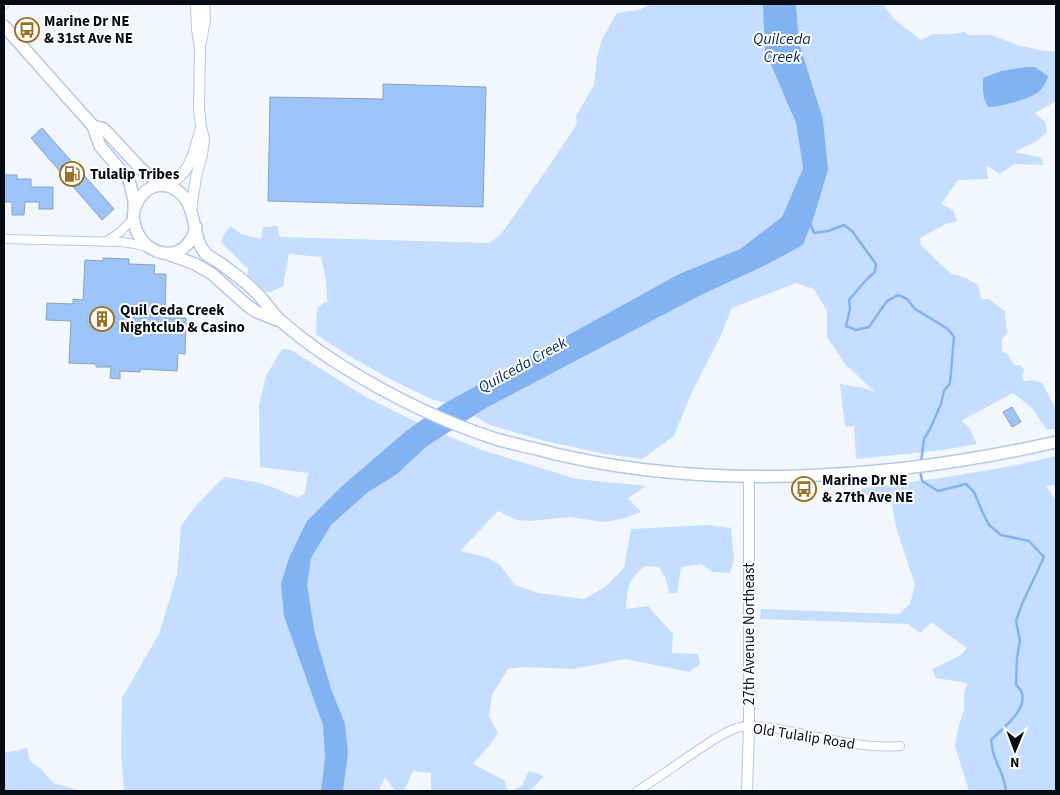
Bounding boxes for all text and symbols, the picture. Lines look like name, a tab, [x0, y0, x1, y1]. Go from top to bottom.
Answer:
place label: Marine Dr NE & 31st Ave NE	[44, 11, 133, 49]
bus stop icon: Marine Dr NE & 31st Ave NE	[14, 17, 40, 43]
water label: Quilceda Creek	[753, 28, 811, 68]
fuel station icon: Tulalip Tribes	[59, 161, 85, 187]
place label: Tulalip Tribes	[90, 164, 180, 185]
place label: Quil Ceda Creek Nightclub & Casino	[120, 300, 245, 338]
building icon: Quil Ceda Creek Nightclub & Casino	[89, 306, 115, 332]
water label: Quilceda Creek	[474, 331, 571, 398]
place label: Marine Dr NE & 27th Ave NE	[822, 470, 913, 508]
bus stop icon: Marine Dr NE & 27th Ave NE	[791, 476, 817, 502]
street label: 27th Avenue Northeast	[739, 563, 760, 705]
street label: Old Tulalip Road	[751, 718, 856, 755]
north arrow	[990, 725, 1040, 775]
text: N	[1010, 752, 1020, 772]

